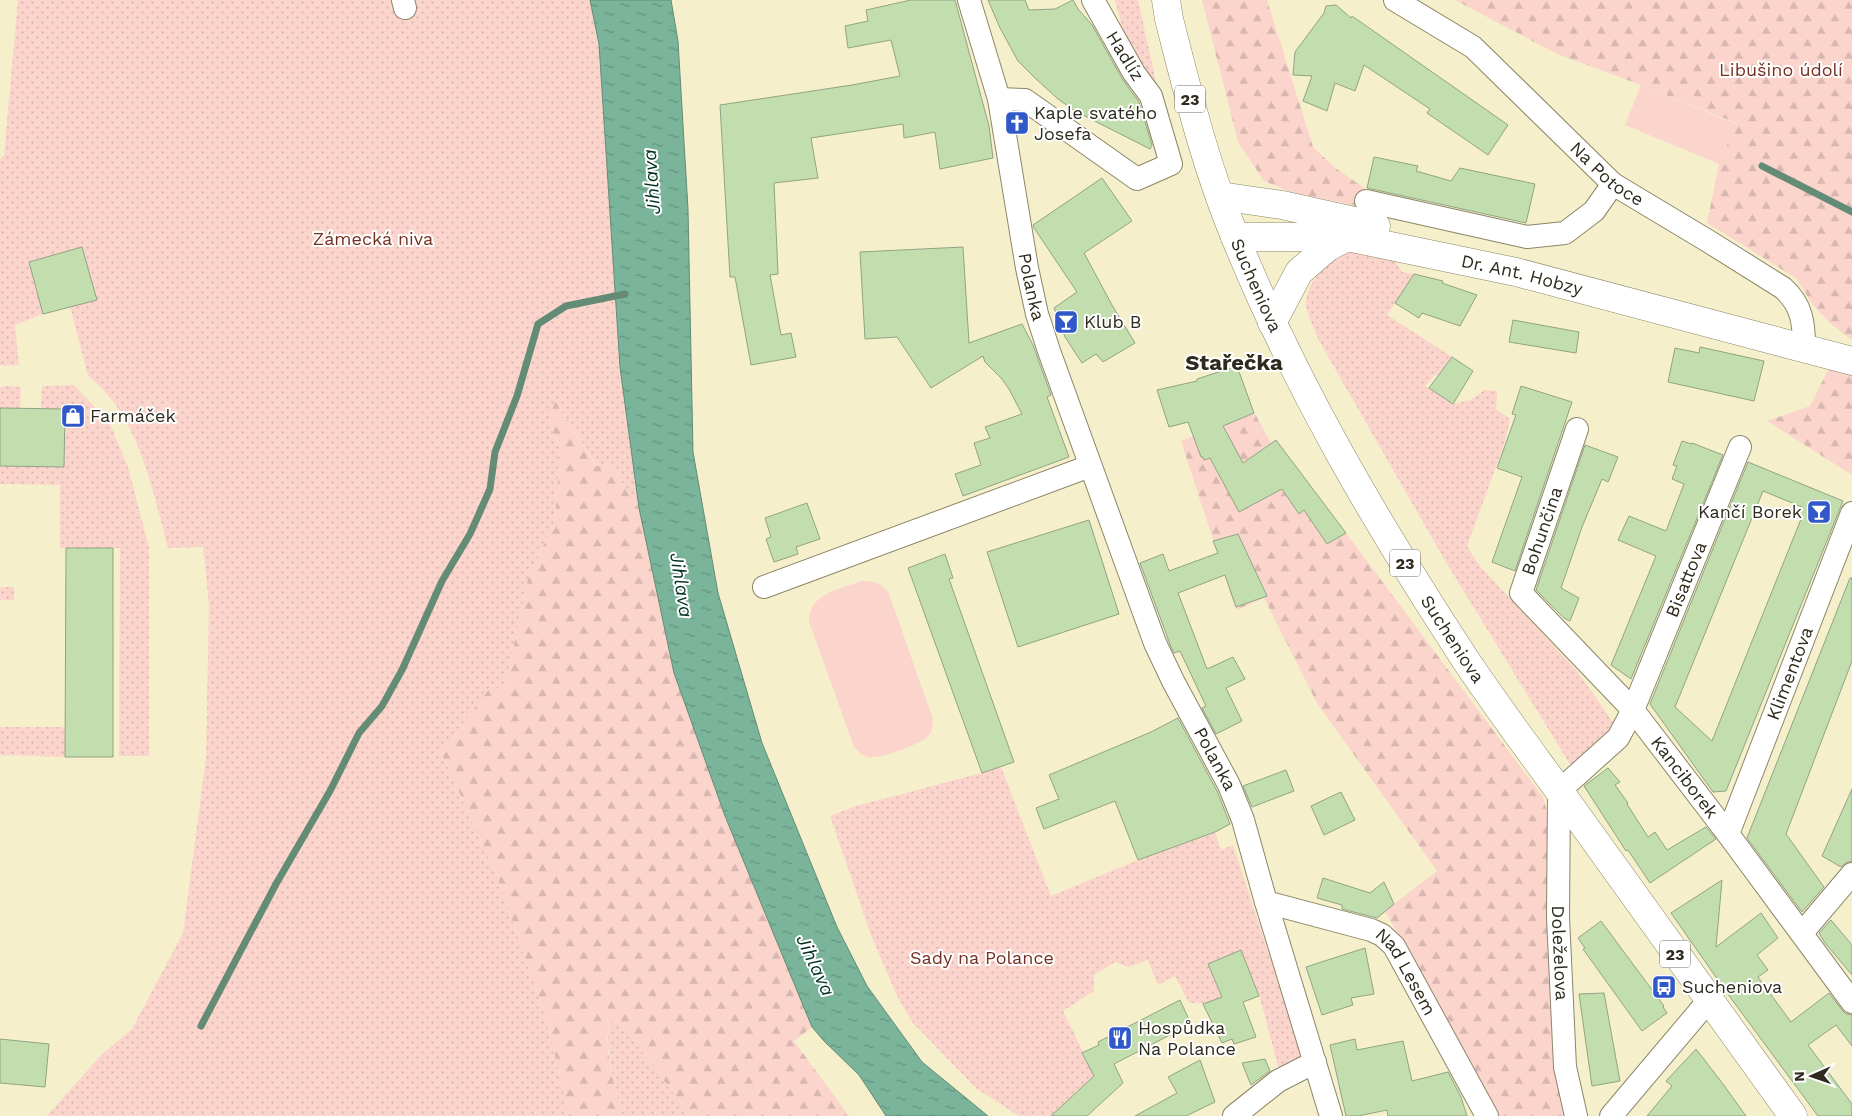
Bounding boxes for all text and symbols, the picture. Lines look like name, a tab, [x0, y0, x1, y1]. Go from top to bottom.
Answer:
street label: Hadlíz	[1102, 27, 1149, 84]
park label: Libušino údolí	[1719, 59, 1843, 80]
road number: 23	[1175, 86, 1205, 112]
place label: Kaple svatého Josefa	[1034, 102, 1157, 144]
church icon: Kaple svatého Josefa	[1004, 110, 1030, 136]
street label: Na Potoce	[1566, 137, 1648, 210]
water label: Jihlava	[638, 148, 665, 215]
park label: Zámecká niva	[313, 228, 433, 249]
street label: Sucheniova	[1227, 235, 1287, 335]
street label: Dr. Ant. Hobzy	[1459, 250, 1586, 299]
street label: Polanka	[1015, 251, 1049, 323]
bar icon: Klub B	[1053, 309, 1079, 335]
place label: Klub B	[1084, 311, 1142, 332]
district label: Stařečka	[1185, 350, 1283, 375]
shop icon: Farmáček	[60, 403, 86, 429]
place label: Farmáček	[90, 405, 176, 426]
street label: Bohunčina	[1517, 484, 1566, 578]
bar icon: Kančí Borek	[1806, 499, 1832, 525]
place label: Kančí Borek	[1698, 501, 1802, 522]
street label: Bisattova	[1661, 538, 1710, 620]
road number: 23	[1390, 550, 1420, 576]
water label: Jihlava	[665, 551, 698, 619]
street label: Sucheniova	[1417, 591, 1489, 687]
street label: Klimentova	[1762, 624, 1817, 723]
street label: Polanka	[1190, 724, 1241, 794]
street label: Kanciborek	[1647, 732, 1723, 822]
street label: Doleželova	[1548, 905, 1573, 1001]
street label: Nad Lesem	[1371, 923, 1441, 1019]
water label: Jihlava	[791, 931, 840, 1000]
road number: 23	[1660, 941, 1690, 968]
park label: Sady na Polance	[910, 947, 1054, 968]
bus stop icon: Sucheniova	[1651, 974, 1677, 1000]
place label: Sucheniova	[1682, 976, 1782, 997]
place label: Hospůdka Na Polance	[1138, 1017, 1236, 1059]
restaurant icon: Hospůdka Na Polance	[1107, 1025, 1133, 1051]
north arrow	[1787, 1051, 1837, 1101]
text: N	[1791, 1071, 1807, 1082]

